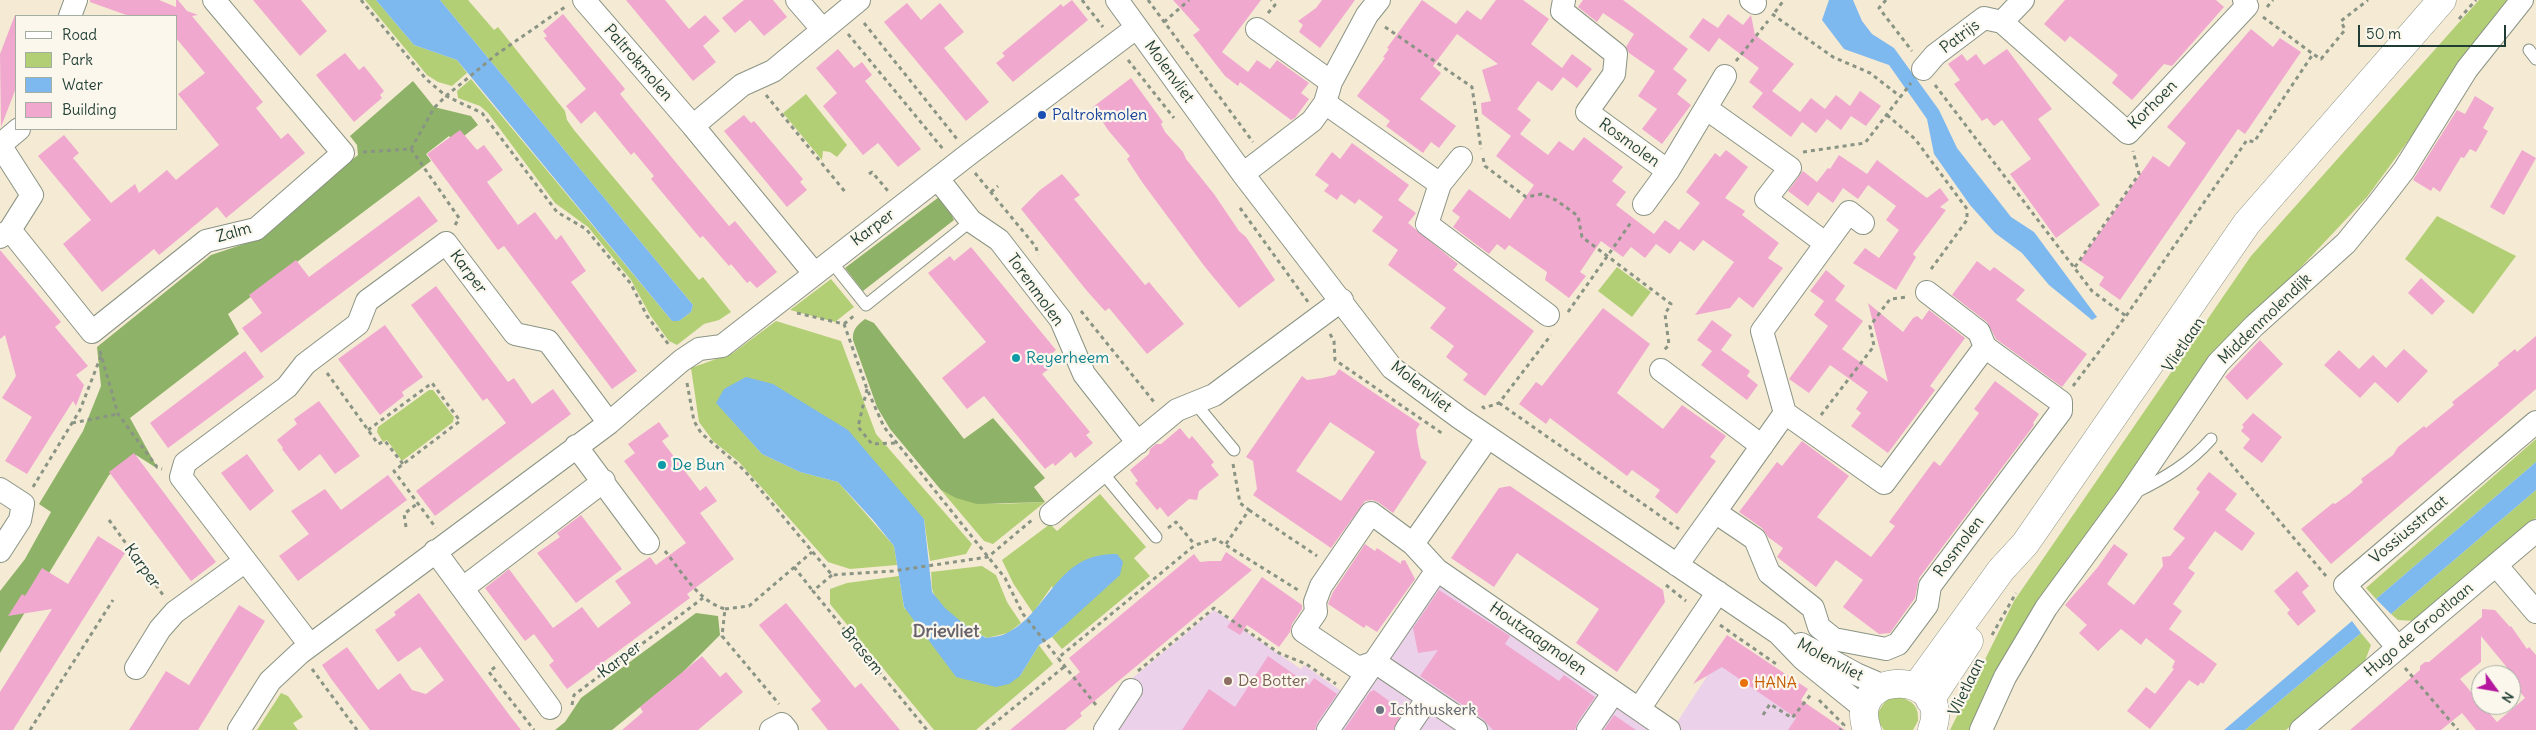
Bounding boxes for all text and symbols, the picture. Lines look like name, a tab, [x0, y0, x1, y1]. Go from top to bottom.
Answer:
legend	[15, 15, 178, 130]
scale bar	[2361, 15, 2508, 47]
street label: Patrijs	[1936, 16, 1984, 58]
street label: Paltrokmolen	[599, 21, 677, 105]
text: 50 m	[2366, 24, 2401, 43]
text: Road	[62, 25, 97, 44]
street label: Molenvliet	[1140, 37, 1198, 107]
text: Park	[62, 50, 93, 69]
text: Water	[62, 75, 103, 94]
street label: Korhoen	[2125, 77, 2181, 133]
text: Building	[62, 100, 117, 119]
place label: Paltrokmolen	[1052, 105, 1147, 125]
marker: Paltrokmolen	[1036, 109, 1048, 121]
street label: Rosmolen	[1595, 114, 1663, 172]
street label: Karper	[847, 205, 899, 251]
street label: Zalm	[214, 219, 254, 247]
street label: Karper	[445, 246, 491, 298]
street label: Torenmolen	[1002, 250, 1068, 330]
street label: Middenmolendijk	[2214, 270, 2316, 368]
street label: Vlietlaan	[2159, 314, 2209, 376]
place label: Reyerheem	[1026, 348, 1109, 368]
marker: Reyerheem	[1010, 352, 1022, 364]
street label: Molenvliet	[1387, 357, 1455, 417]
place label: De Bun	[672, 455, 725, 475]
marker: De Bun	[656, 459, 668, 471]
street label: Vossiusstraat	[2366, 492, 2452, 568]
street label: Rosmolen	[1930, 513, 1988, 581]
street label: Karper	[120, 540, 164, 592]
street label: Hugo de Grootlaan	[2361, 579, 2477, 681]
street label: Houtzaagmolen	[1486, 598, 1590, 680]
district label: Drievliet	[913, 621, 979, 643]
street label: Brasem	[837, 623, 887, 679]
street label: Molenvliet	[1794, 635, 1866, 685]
street label: Karper	[594, 637, 646, 683]
street label: Vlietlaan	[1945, 655, 1989, 719]
north arrow	[2471, 665, 2521, 715]
place label: De Botter	[1238, 671, 1307, 691]
place label: HANA	[1754, 673, 1797, 693]
marker: De Botter	[1222, 675, 1234, 687]
marker: HANA	[1738, 677, 1750, 689]
text: N	[2498, 689, 2518, 706]
place label: Ichthuskerk	[1390, 700, 1476, 720]
marker: Ichthuskerk	[1374, 704, 1386, 716]

